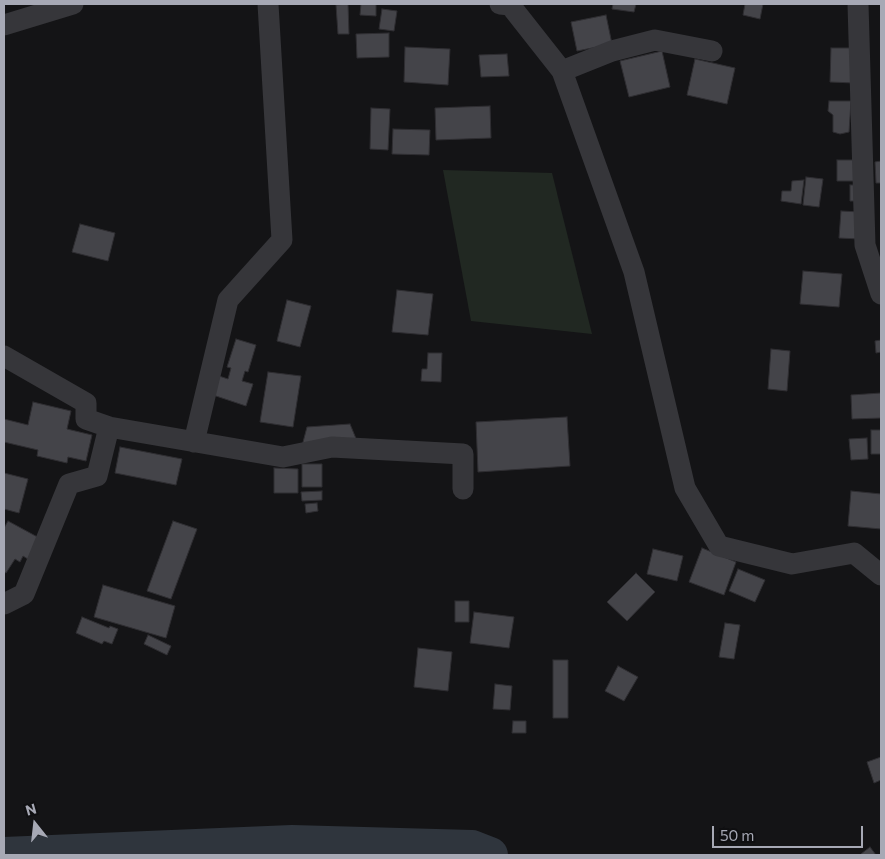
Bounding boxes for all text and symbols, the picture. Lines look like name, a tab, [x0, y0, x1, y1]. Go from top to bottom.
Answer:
north arrow	[10, 799, 60, 849]
text: N	[23, 799, 38, 819]
scale bar	[715, 816, 866, 848]
text: 50 m	[720, 826, 754, 844]

